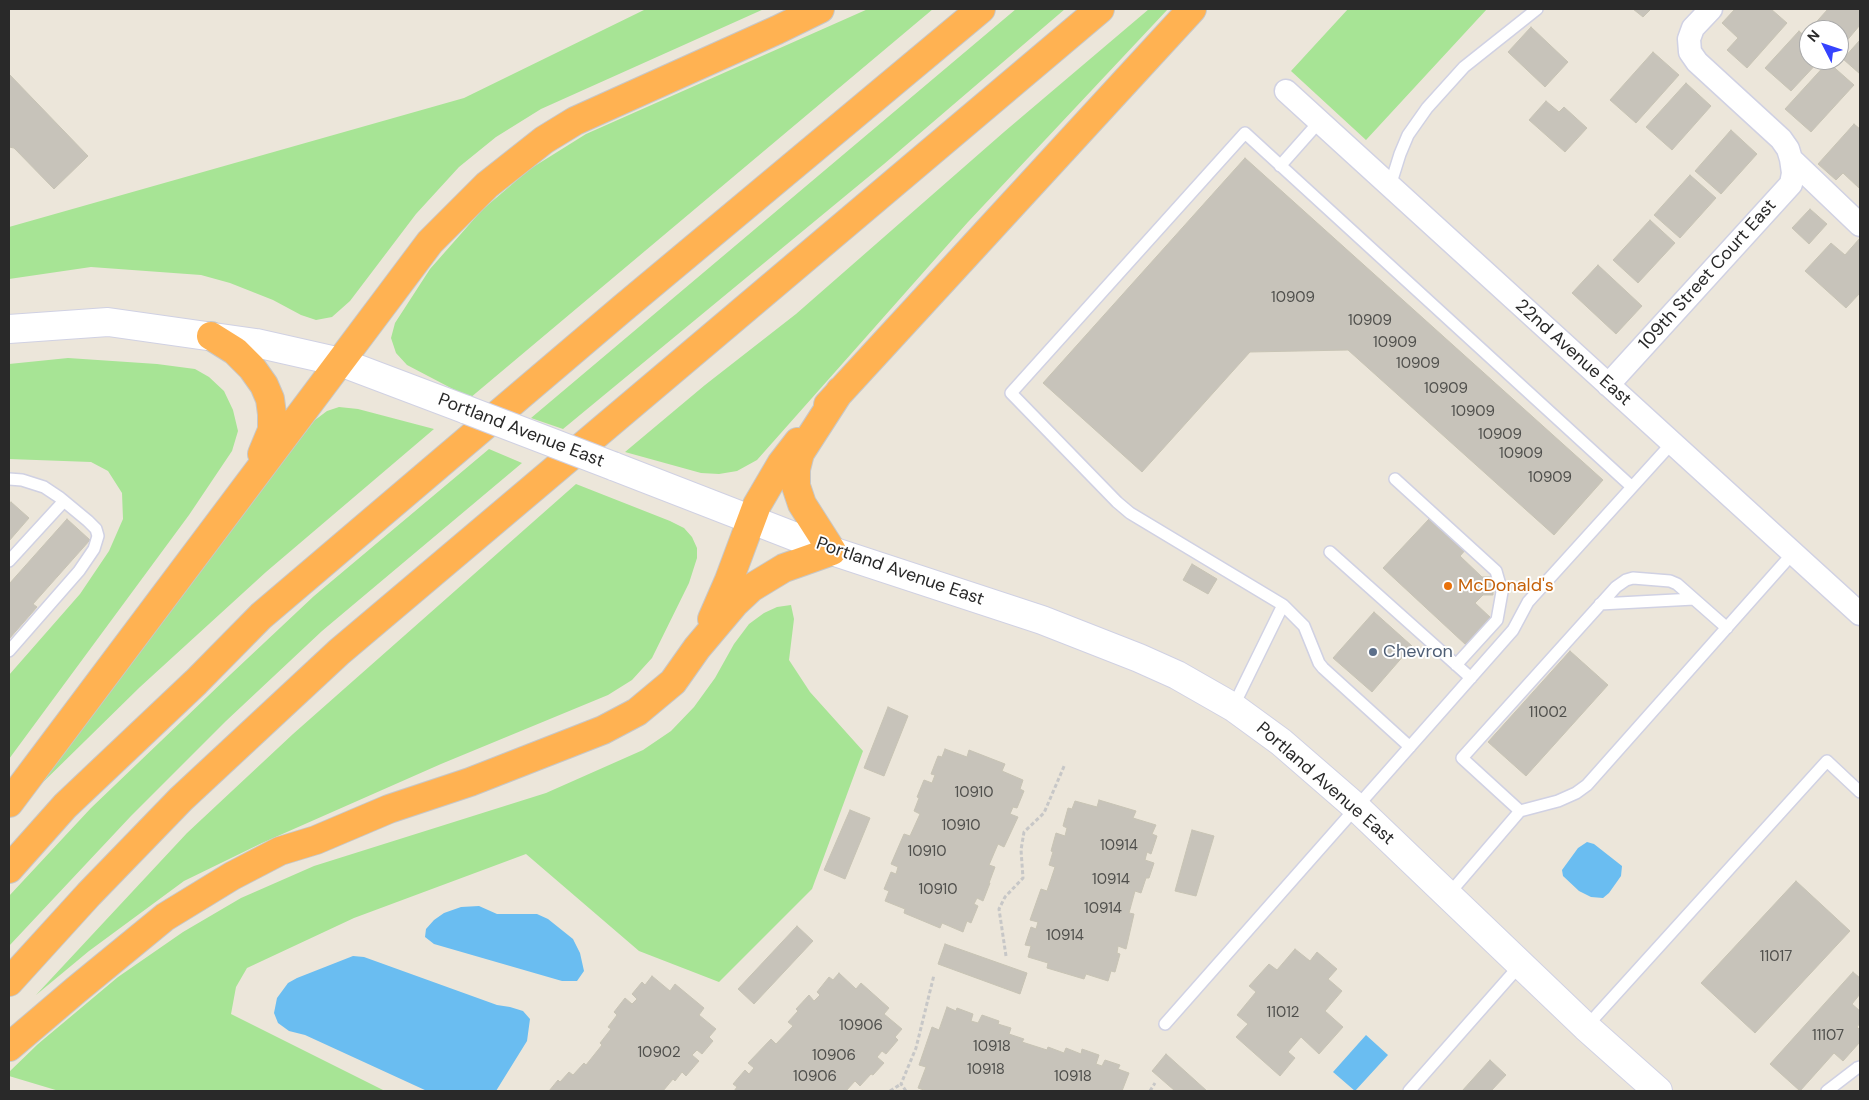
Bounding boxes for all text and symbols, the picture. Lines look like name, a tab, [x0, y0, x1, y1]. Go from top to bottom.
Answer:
north arrow	[1799, 20, 1849, 70]
text: N	[1803, 26, 1824, 46]
street label: 109th Street Court East	[1635, 195, 1781, 355]
house number: 10909	[1271, 289, 1315, 307]
street label: 22nd Avenue East	[1511, 295, 1635, 411]
house number: 10909	[1348, 312, 1392, 330]
house number: 10909	[1373, 334, 1417, 352]
house number: 10909	[1396, 355, 1440, 373]
house number: 10909	[1424, 380, 1468, 398]
street label: Portland Avenue East	[435, 389, 607, 473]
house number: 10909	[1451, 403, 1495, 421]
house number: 10909	[1478, 426, 1522, 444]
house number: 10909	[1499, 445, 1543, 463]
house number: 10909	[1528, 469, 1572, 487]
street label: Portland Avenue East	[813, 533, 987, 611]
place label: McDonald's	[1458, 575, 1554, 597]
marker: McDonald's	[1442, 580, 1454, 592]
place label: Chevron	[1383, 641, 1453, 663]
marker: Chevron	[1367, 646, 1379, 658]
house number: 11002	[1529, 704, 1567, 722]
street label: Portland Avenue East	[1251, 718, 1399, 850]
house number: 10910	[954, 784, 994, 802]
house number: 10910	[941, 817, 981, 835]
house number: 10914	[1100, 837, 1138, 855]
house number: 10910	[907, 843, 947, 861]
house number: 10914	[1092, 871, 1130, 889]
house number: 10910	[918, 881, 958, 899]
house number: 10914	[1084, 900, 1122, 918]
house number: 10914	[1046, 927, 1084, 945]
house number: 11017	[1760, 948, 1792, 966]
house number: 11012	[1267, 1004, 1299, 1022]
house number: 10906	[839, 1017, 883, 1035]
house number: 11107	[1812, 1027, 1844, 1045]
house number: 10918	[973, 1038, 1011, 1056]
house number: 10902	[637, 1044, 681, 1062]
house number: 10906	[812, 1047, 856, 1065]
house number: 10918	[967, 1061, 1005, 1079]
house number: 10906	[793, 1068, 837, 1086]
house number: 10918	[1054, 1068, 1092, 1086]

